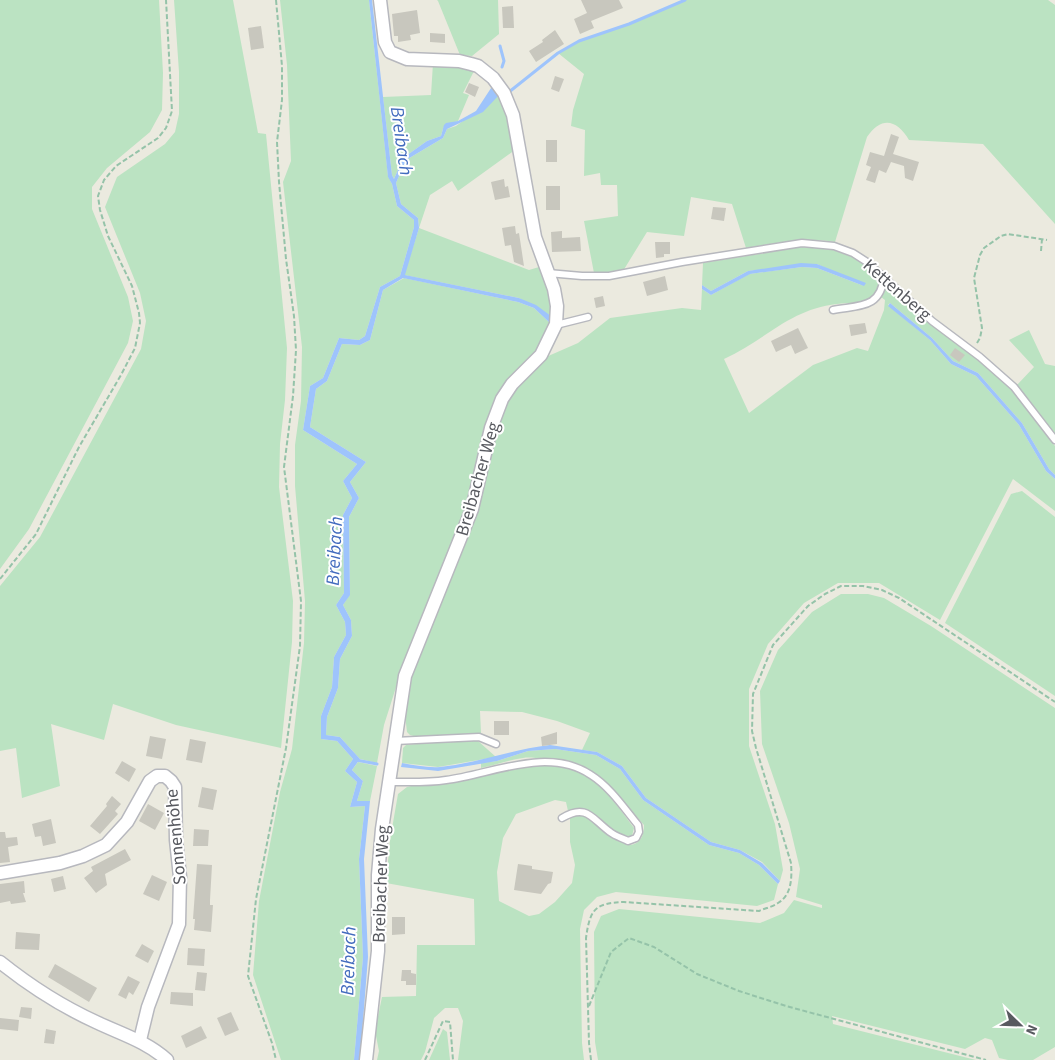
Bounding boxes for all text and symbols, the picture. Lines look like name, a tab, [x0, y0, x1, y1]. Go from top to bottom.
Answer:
water label: Breibach	[383, 105, 419, 177]
street label: Kettenberg	[857, 253, 937, 327]
street label: Breibacher Weg	[450, 419, 506, 539]
water label: Breibach	[320, 516, 350, 586]
street label: Sonnenhöhe	[159, 788, 193, 886]
street label: Breibacher Weg	[366, 825, 396, 943]
water label: Breibach	[334, 926, 364, 996]
north arrow	[995, 1000, 1045, 1050]
text: N	[1020, 1021, 1042, 1038]

